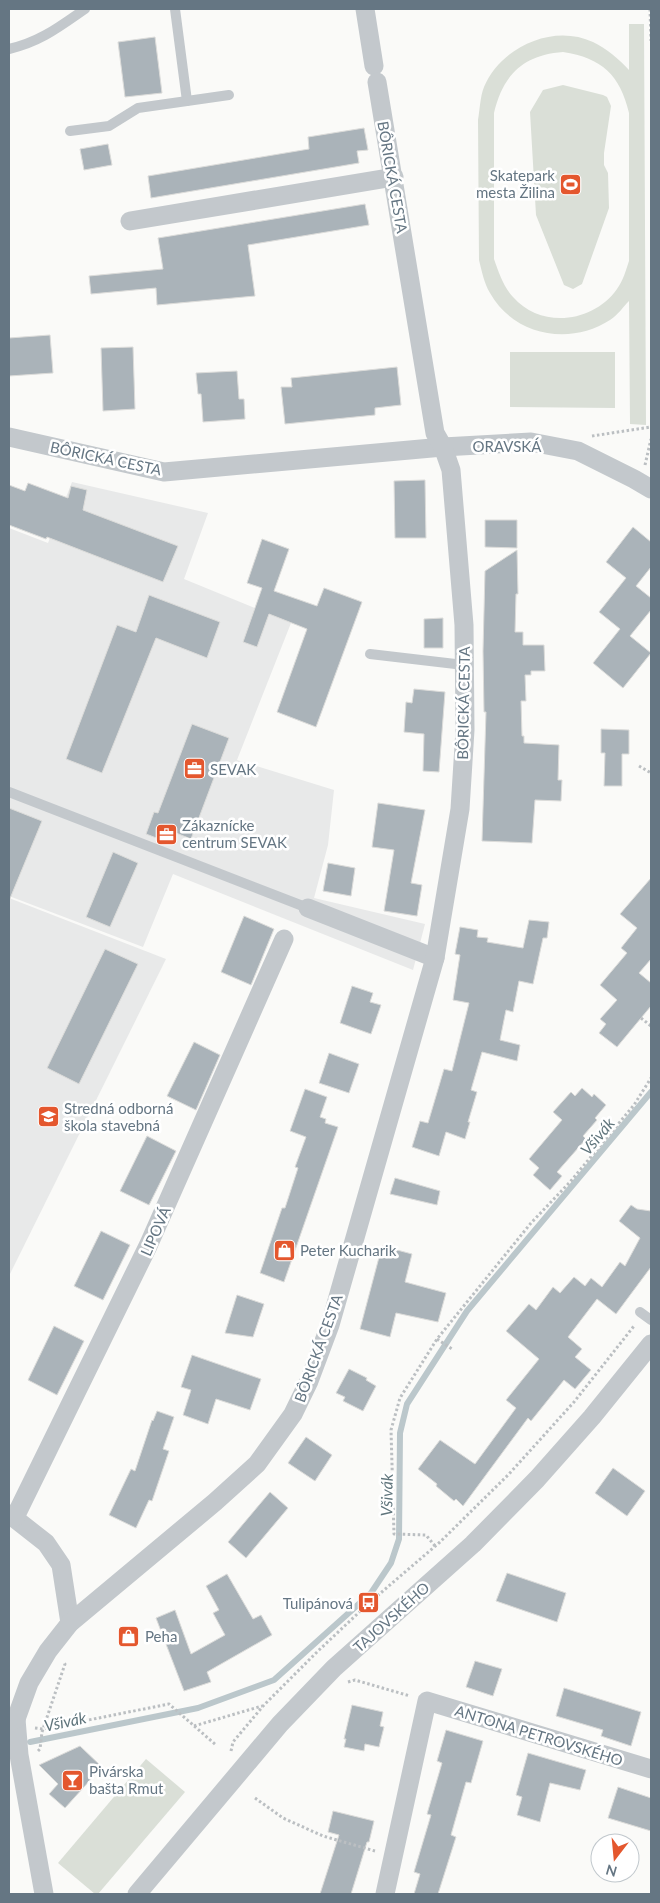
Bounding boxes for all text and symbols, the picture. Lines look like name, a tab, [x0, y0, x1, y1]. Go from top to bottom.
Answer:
street label: BÔRICKÁ CESTA	[374, 120, 412, 235]
place label: Skatepark mesta Žilina	[476, 166, 555, 201]
sports icon: Skatepark mesta Žilina	[559, 172, 583, 196]
street label: BÔRICKÁ CESTA	[49, 437, 164, 479]
street label: ORAVSKÁ	[473, 437, 542, 455]
street label: BÔRICKÁ CESTA	[453, 645, 473, 760]
office icon: SEVAK	[182, 757, 206, 781]
place label: SEVAK	[210, 760, 256, 778]
place label: Zákaznícke centrum SEVAK	[182, 816, 287, 851]
office icon: Zákaznícke centrum SEVAK	[154, 822, 178, 846]
place label: Stredná odborná škola stavebná	[64, 1099, 173, 1134]
school or university icon: Stredná odborná škola stavebná	[36, 1105, 60, 1129]
water label: Všivák	[576, 1113, 618, 1158]
street label: LIPOVÁ	[136, 1203, 174, 1258]
shop icon: Peter Kucharik	[272, 1238, 296, 1262]
place label: Peter Kucharik	[300, 1241, 397, 1259]
street label: BÔRICKÁ CESTA	[290, 1291, 346, 1404]
water label: Všivák	[376, 1473, 396, 1517]
street label: TAJOVSKÉHO	[349, 1578, 433, 1656]
bus stop icon: Tulipánová	[357, 1591, 381, 1615]
place label: Tulipánová	[283, 1594, 353, 1612]
shop icon: Peha	[117, 1624, 141, 1648]
place label: Peha	[145, 1627, 177, 1645]
street label: ANTONA PETROVSKÉHO	[453, 1701, 625, 1769]
water label: Všivák	[42, 1707, 88, 1735]
place label: Pivárska bašta Rmut	[89, 1762, 164, 1797]
bar icon: Pivárska bašta Rmut	[61, 1768, 85, 1792]
north arrow	[590, 1833, 640, 1883]
text: N	[604, 1861, 619, 1881]

